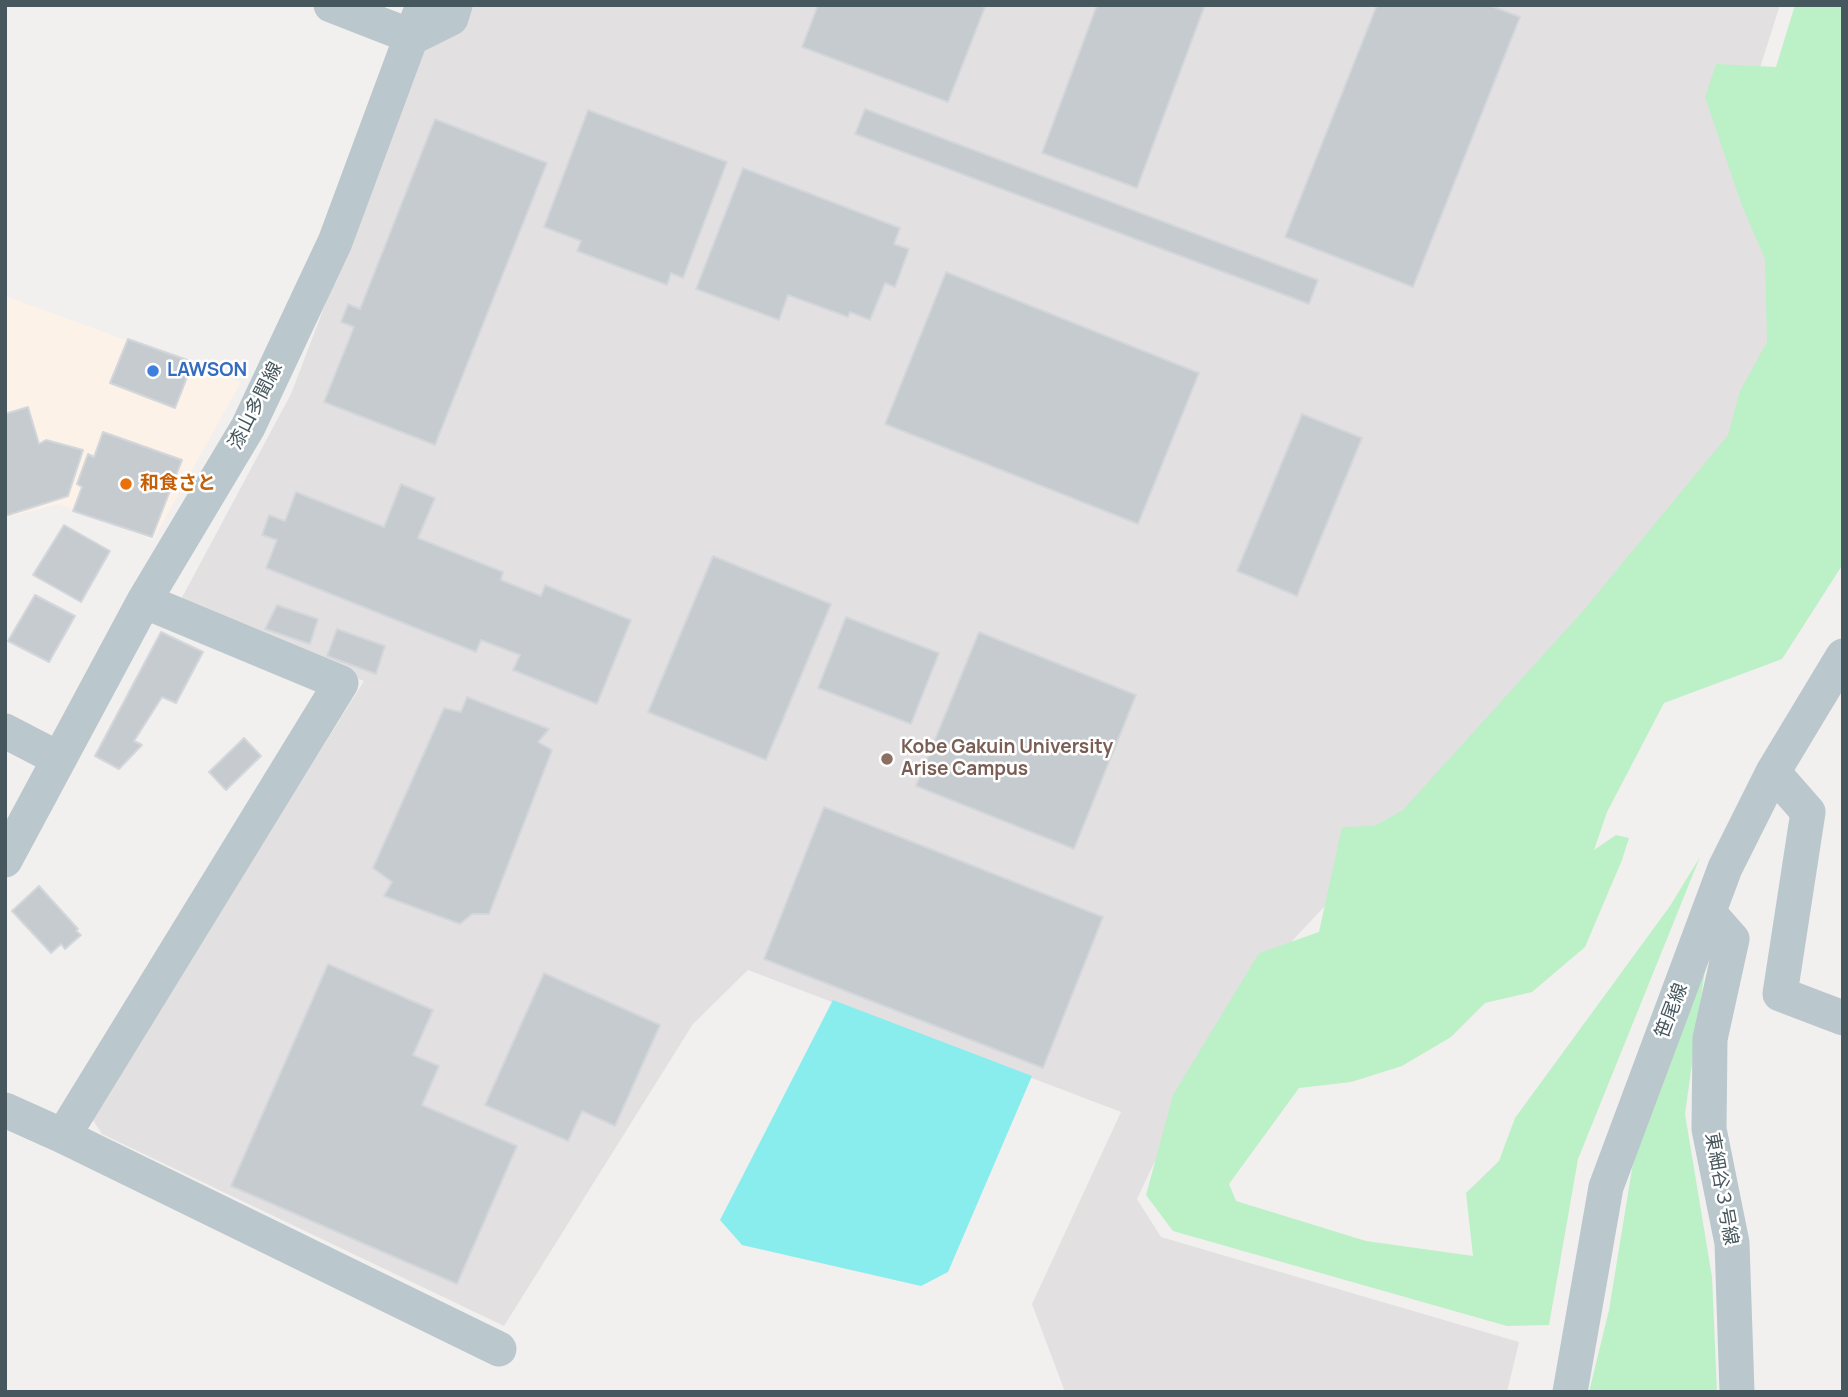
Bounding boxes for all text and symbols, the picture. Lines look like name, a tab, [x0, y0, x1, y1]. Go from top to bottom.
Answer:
street label: 漆山多聞線	[224, 359, 288, 453]
place label: LAWSON	[167, 360, 247, 382]
marker: LAWSON	[145, 363, 161, 379]
place label: 和食さと	[140, 473, 216, 495]
marker: 和食さと	[118, 476, 134, 492]
place label: Kobe Gakuin University Arise Campus	[901, 737, 1113, 781]
marker: Kobe Gakuin University Arise Campus	[879, 751, 895, 767]
street label: 笹尾線	[1651, 980, 1693, 1042]
street label: 東細谷３号線	[1700, 1131, 1742, 1247]

